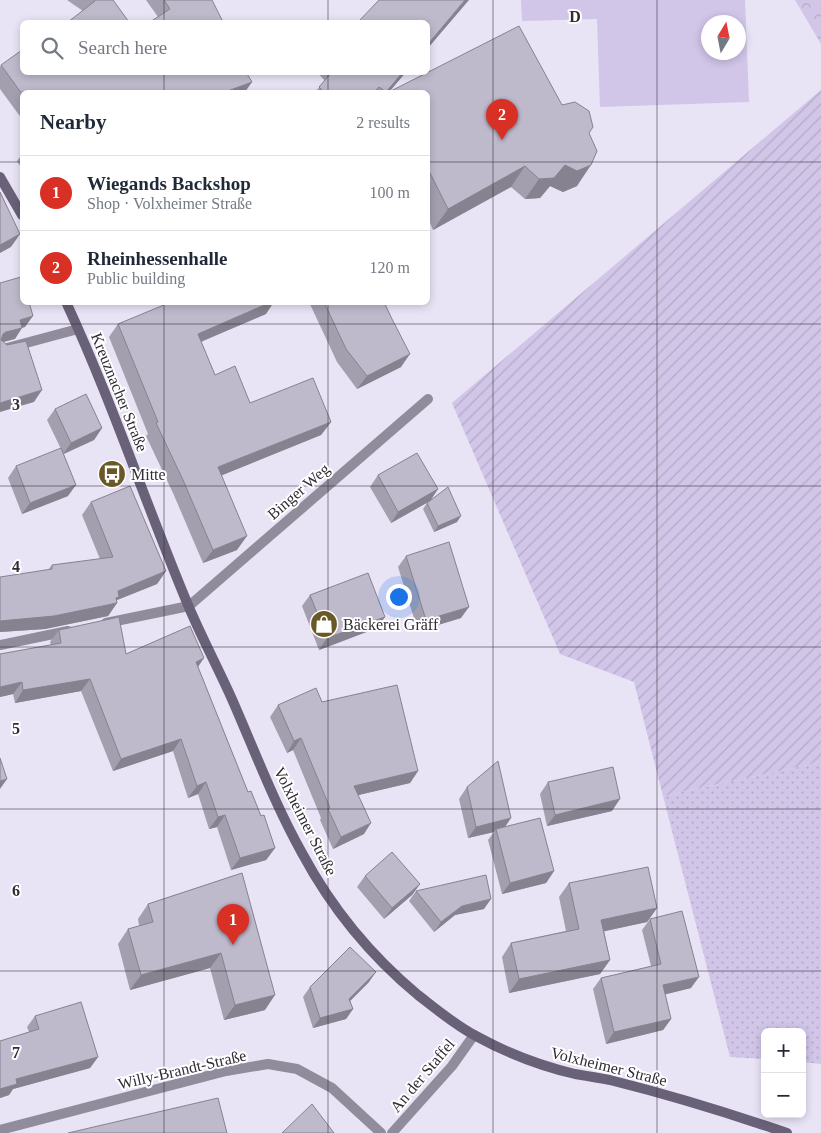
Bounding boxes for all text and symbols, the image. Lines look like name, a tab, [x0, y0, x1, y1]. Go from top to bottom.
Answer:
text: D	[569, 8, 581, 25]
north arrow	[701, 15, 746, 60]
search box	[20, 20, 430, 75]
icon: search	[38, 34, 66, 62]
text: Search here	[78, 37, 167, 58]
pin: 2	[486, 99, 518, 140]
text: Nearby	[40, 110, 107, 134]
text: 2 results	[356, 114, 410, 131]
text: Wiegands Backshop	[87, 173, 251, 194]
text: 1	[52, 184, 60, 201]
text: 100 m	[370, 184, 410, 201]
text: Shop · Volxheimer Straße	[87, 195, 252, 212]
text: Rheinhessenhalle	[87, 248, 227, 269]
text: 2	[52, 259, 60, 276]
text: 120 m	[370, 259, 410, 276]
text: Public building	[87, 270, 185, 287]
street label: Kreuznacher Straße	[88, 330, 151, 454]
text: 3	[12, 396, 20, 413]
bus stop icon: Mitte	[97, 459, 127, 489]
street label: Binger Weg	[264, 460, 333, 524]
place label: Mitte	[131, 466, 166, 483]
text: 4	[12, 558, 20, 575]
your location	[386, 584, 412, 610]
shop icon: Bäckerei Gräff	[309, 609, 339, 639]
place label: Bäckerei Gräff	[343, 616, 439, 633]
text: 5	[12, 720, 20, 737]
street label: Volxheimer Straße	[271, 764, 340, 878]
text: 6	[12, 882, 20, 899]
pin: 1	[217, 904, 249, 945]
map controls	[761, 1028, 806, 1118]
button: +	[761, 1028, 806, 1073]
street label: An der Staffel	[387, 1035, 458, 1115]
text: 7	[12, 1044, 20, 1061]
street label: Volxheimer Straße	[549, 1044, 669, 1089]
street label: Willy-Brandt-Straße	[116, 1046, 248, 1093]
button: −	[761, 1073, 806, 1118]

